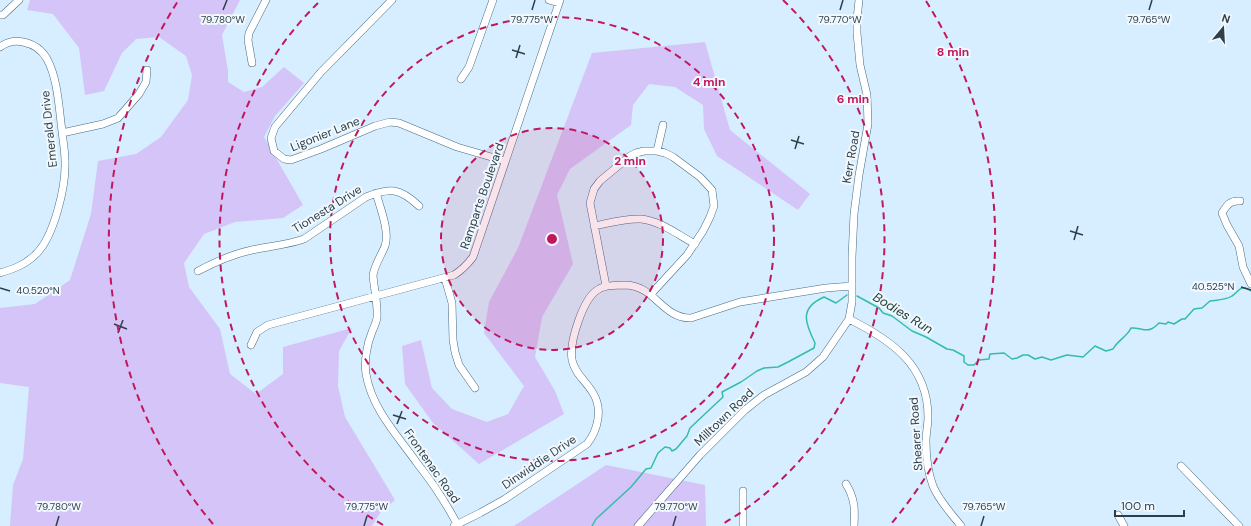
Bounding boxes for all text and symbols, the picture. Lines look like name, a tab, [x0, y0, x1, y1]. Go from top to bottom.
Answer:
north arrow	[1203, 8, 1243, 48]
text: N	[1220, 11, 1232, 26]
text: 79.780°W	[201, 13, 245, 26]
text: 79.775°W	[511, 13, 553, 26]
text: 79.770°W	[818, 13, 862, 26]
text: 79.765°W	[1127, 13, 1171, 26]
text: 8 min	[937, 44, 969, 60]
text: 4 min	[693, 74, 725, 90]
street label: Emerald Drive	[37, 90, 61, 168]
text: 6 min	[837, 91, 869, 107]
street label: Ligonier Lane	[288, 113, 362, 155]
street label: Kerr Road	[838, 129, 864, 185]
street label: Ramparts Boulevard	[456, 141, 508, 251]
text: 2 min	[614, 153, 646, 169]
street label: Tionesta Drive	[289, 181, 365, 237]
centre of rings	[545, 232, 559, 246]
text: 40.525°N	[1192, 280, 1234, 293]
text: 40.520°N	[16, 284, 60, 297]
water label: Bodies Run	[870, 288, 936, 338]
street label: Milltown Road	[691, 385, 757, 449]
street label: Shearer Road	[905, 397, 927, 471]
street label: Frontenac Road	[400, 426, 464, 506]
street label: Dinwiddie Drive	[499, 431, 579, 493]
scale bar	[1115, 492, 1184, 518]
text: 100 m	[1121, 498, 1155, 514]
text: 79.780°W	[37, 500, 81, 513]
text: 79.775°W	[346, 500, 388, 513]
text: 79.770°W	[654, 500, 698, 513]
text: 79.765°W	[962, 500, 1006, 513]

